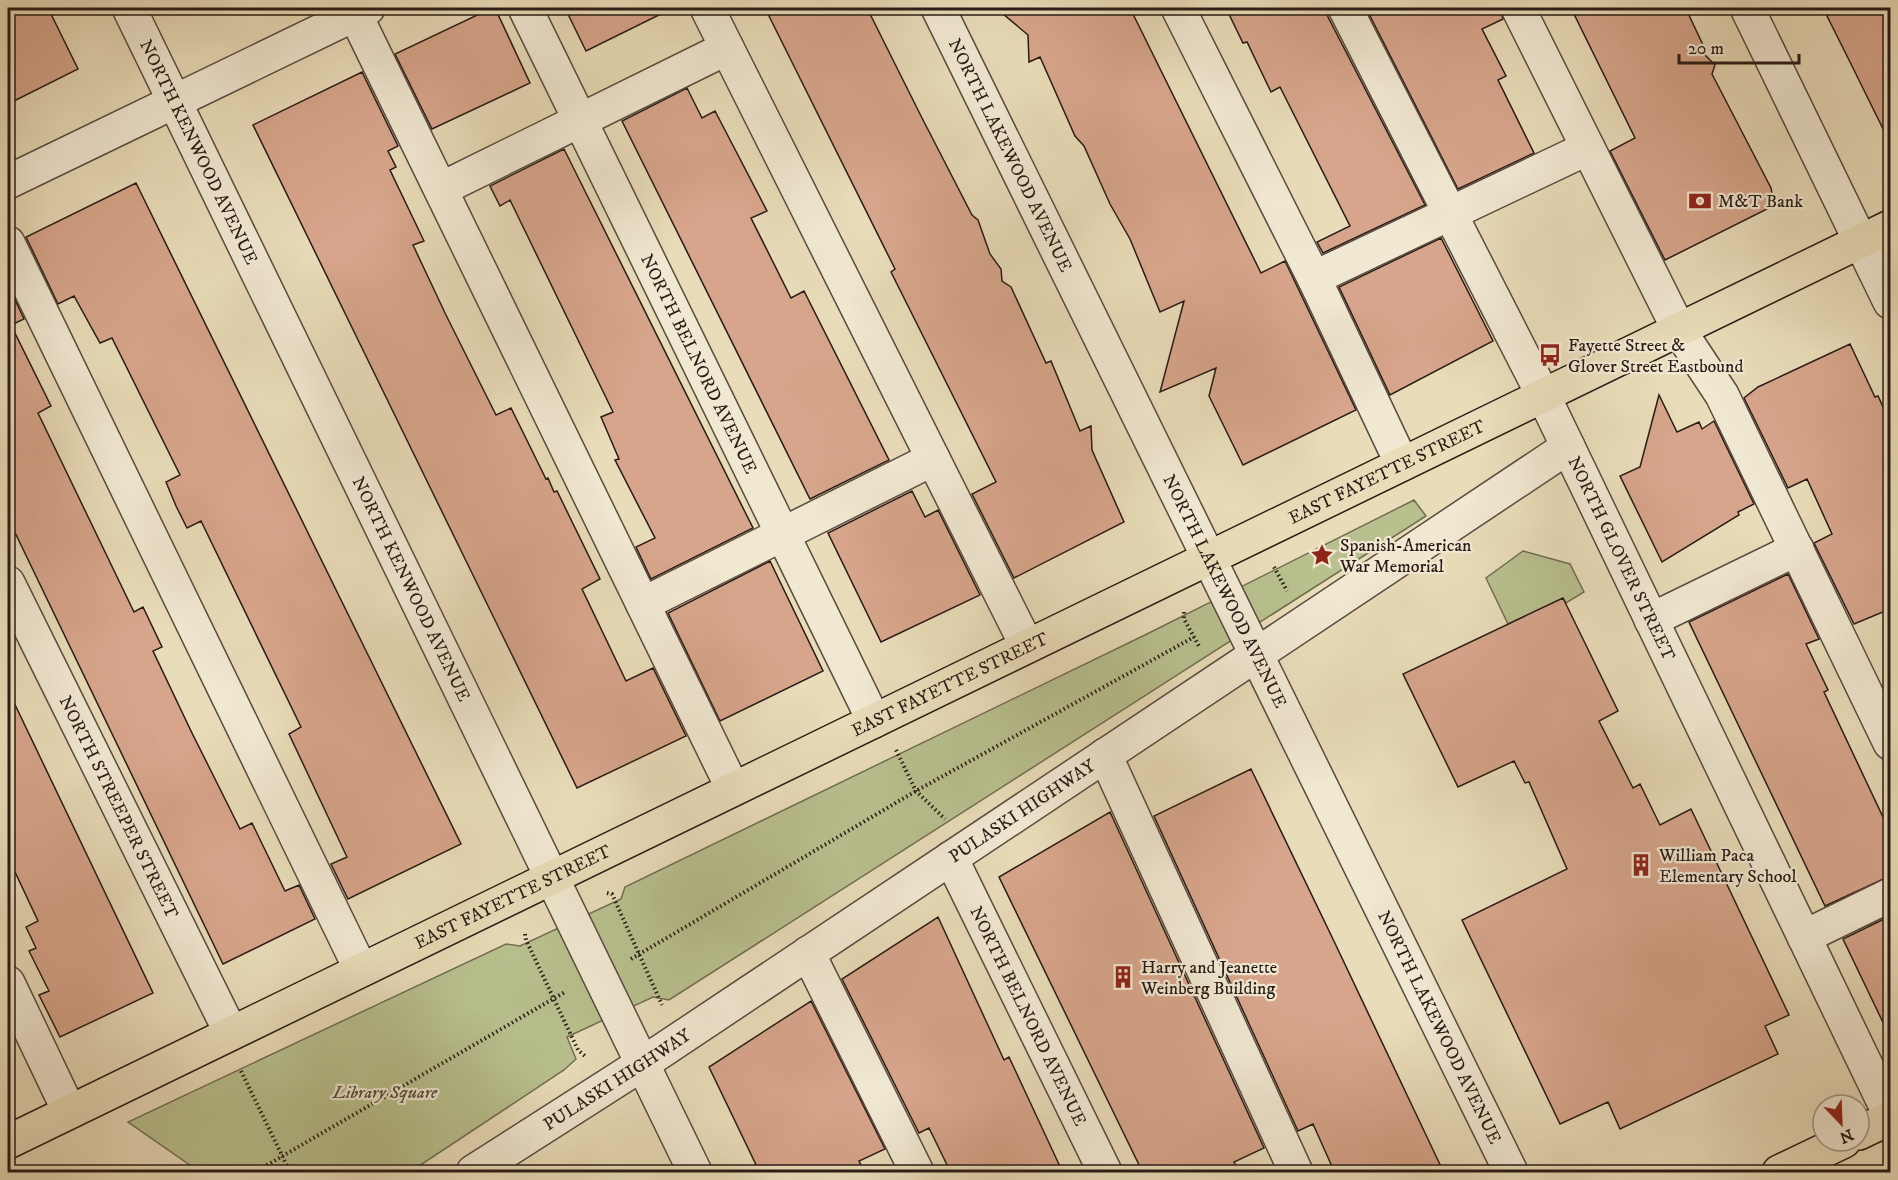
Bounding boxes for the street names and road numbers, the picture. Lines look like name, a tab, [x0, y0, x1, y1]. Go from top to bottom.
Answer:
street label: NORTH LAKEWOOD AVENUE	[943, 35, 1076, 276]
street label: NORTH KENWOOD AVENUE	[134, 36, 262, 269]
street label: NORTH BELNORD AVENUE	[635, 251, 761, 478]
street label: EAST FAYETTE STREET	[1285, 415, 1489, 530]
street label: NORTH GLOVER STREET	[1562, 453, 1680, 665]
street label: NORTH LAKEWOOD AVENUE	[1157, 471, 1291, 712]
street label: NORTH KENWOOD AVENUE	[347, 473, 475, 706]
street label: EAST FAYETTE STREET	[848, 628, 1052, 742]
street label: NORTH STREEPER STREET	[54, 693, 183, 923]
street label: PULASKI HIGHWAY	[945, 755, 1100, 868]
street label: EAST FAYETTE STREET	[411, 840, 615, 955]
street label: NORTH BELNORD AVENUE	[964, 903, 1091, 1130]
street label: NORTH LAKEWOOD AVENUE	[1372, 907, 1506, 1148]
street label: PULASKI HIGHWAY	[540, 1024, 696, 1136]

